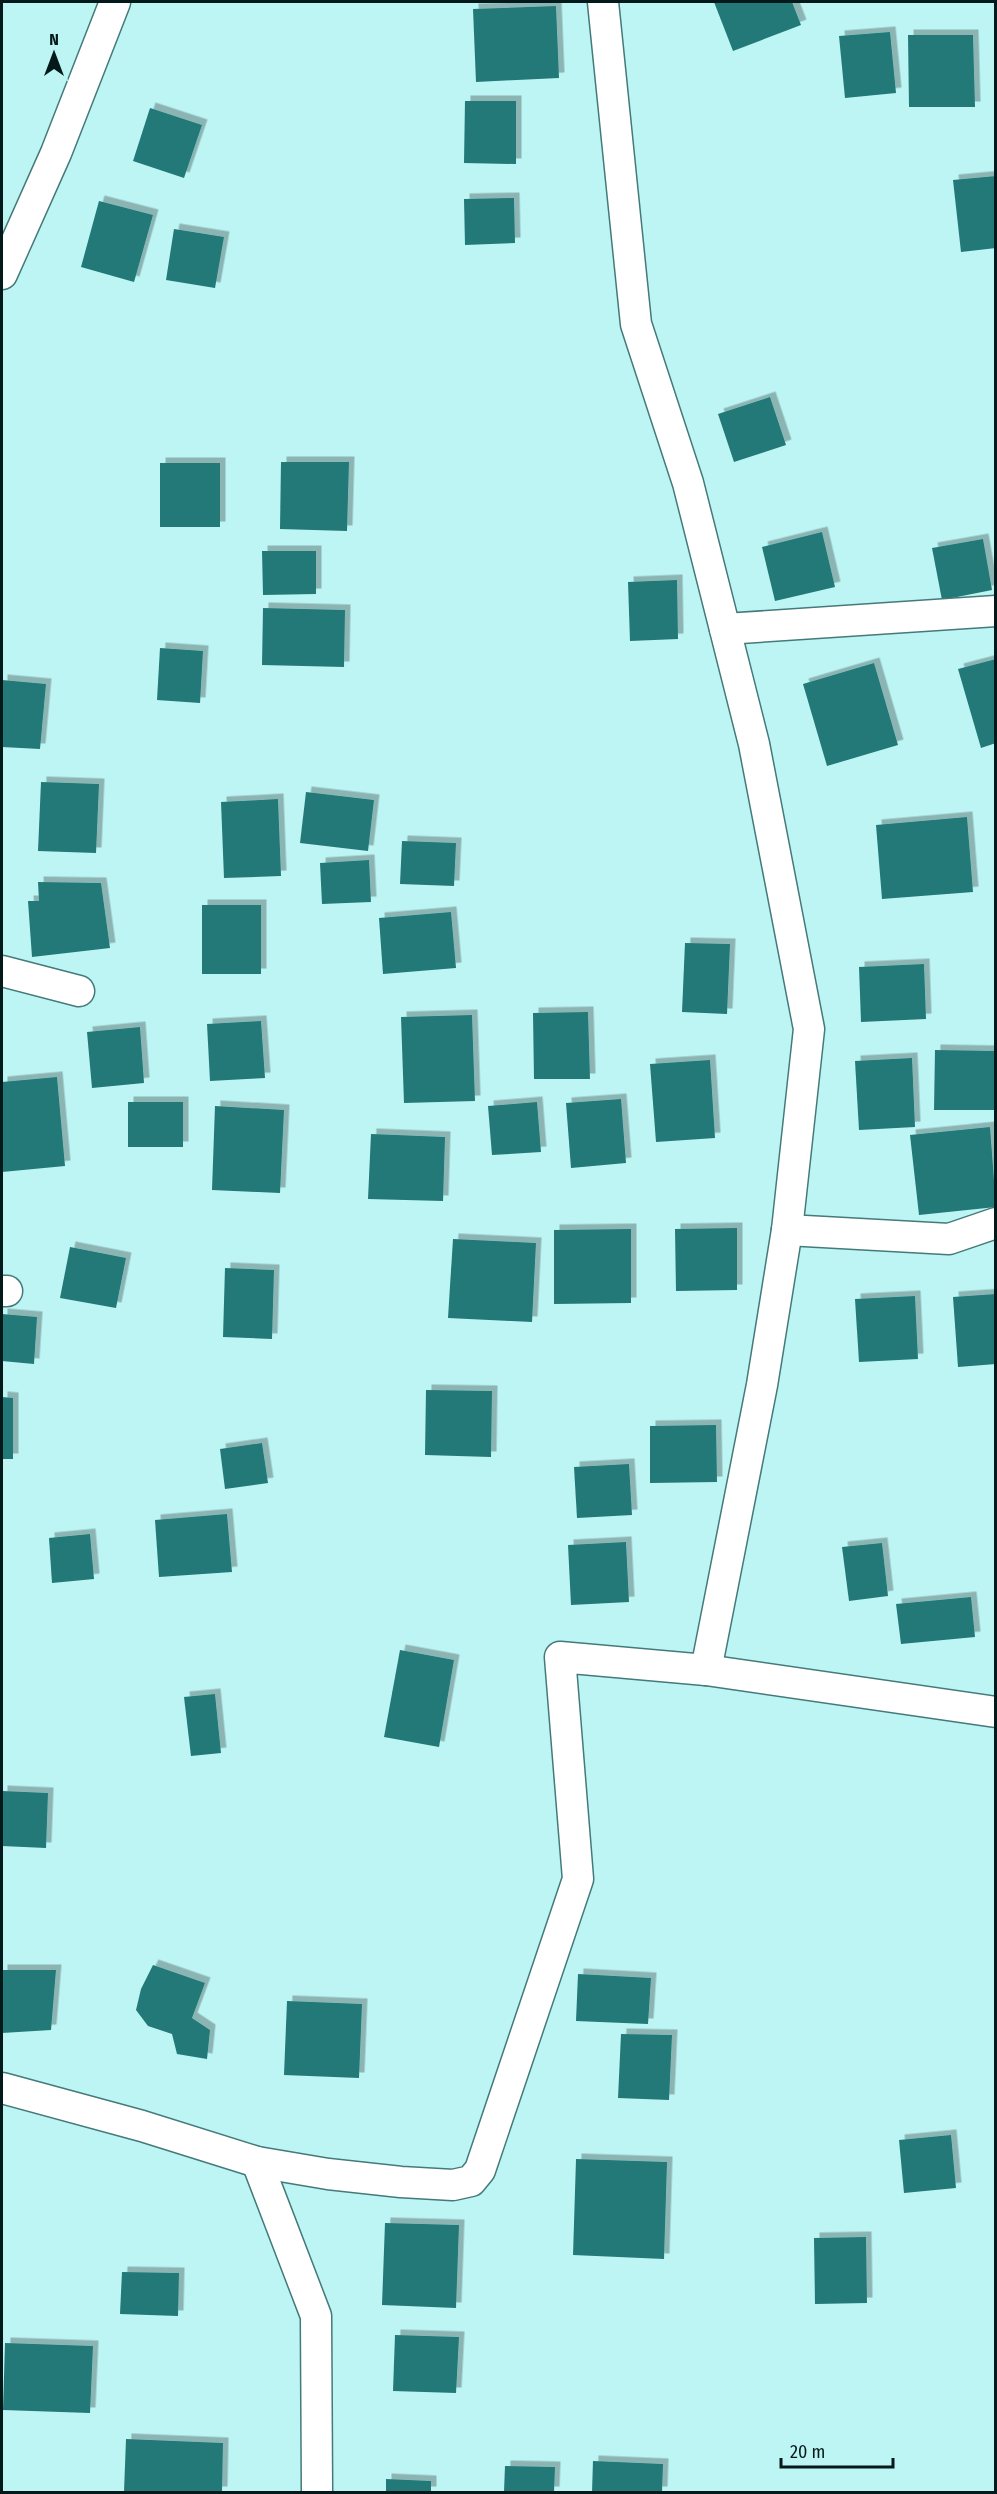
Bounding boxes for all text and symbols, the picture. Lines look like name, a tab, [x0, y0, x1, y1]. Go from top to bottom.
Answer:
north arrow	[24, 24, 84, 84]
text: N	[49, 30, 59, 49]
scale bar	[781, 2431, 894, 2469]
text: 20 m	[790, 2441, 825, 2463]

